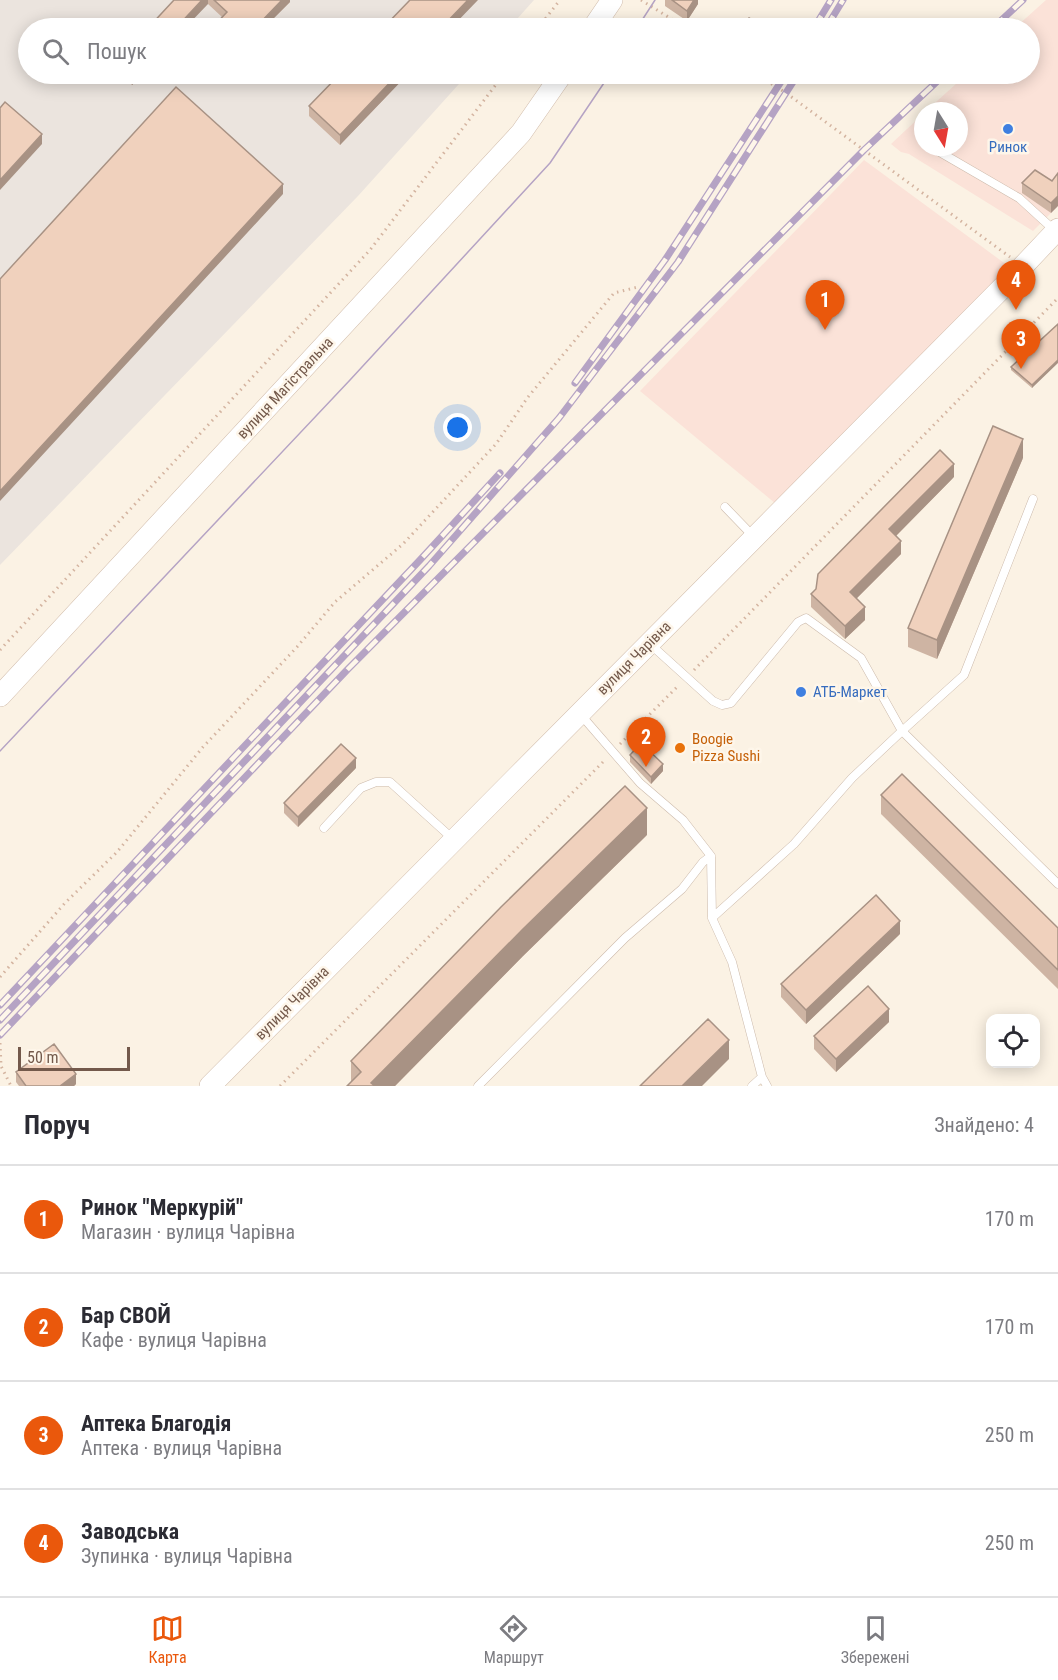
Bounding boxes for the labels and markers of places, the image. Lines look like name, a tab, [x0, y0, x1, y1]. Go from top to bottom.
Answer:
marker: Ринок	[1001, 122, 1015, 136]
place label: Ринок	[989, 138, 1027, 156]
pin: 4	[996, 260, 1036, 310]
pin: 1	[806, 280, 844, 330]
pin: 3	[1002, 320, 1040, 369]
place label: АТБ-Маркет	[813, 683, 887, 701]
marker: АТБ-Маркет	[794, 685, 808, 699]
pin: 2	[626, 718, 666, 767]
place label: Boogie Pizza Sushi	[692, 730, 760, 765]
marker: Boogie Pizza Sushi	[673, 741, 687, 755]

